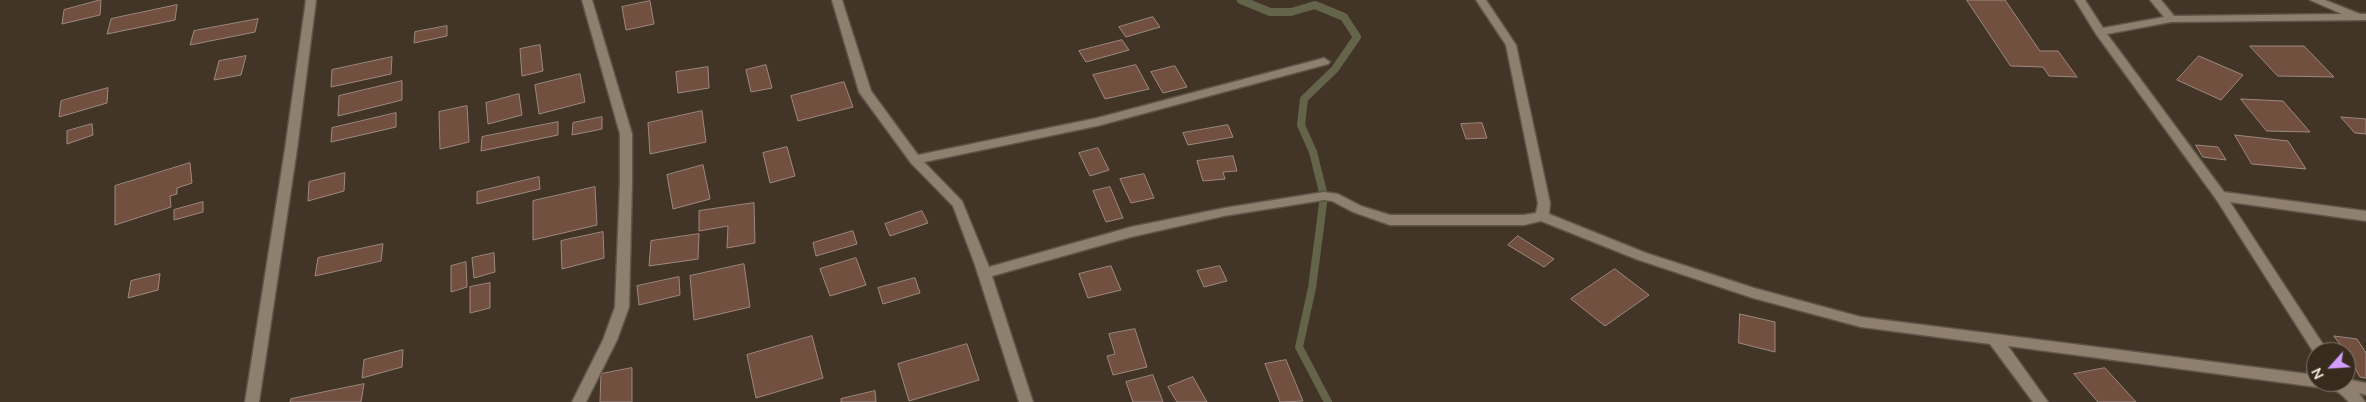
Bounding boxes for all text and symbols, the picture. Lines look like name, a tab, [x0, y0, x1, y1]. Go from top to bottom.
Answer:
north arrow	[2306, 342, 2356, 392]
text: N	[2307, 364, 2329, 382]

